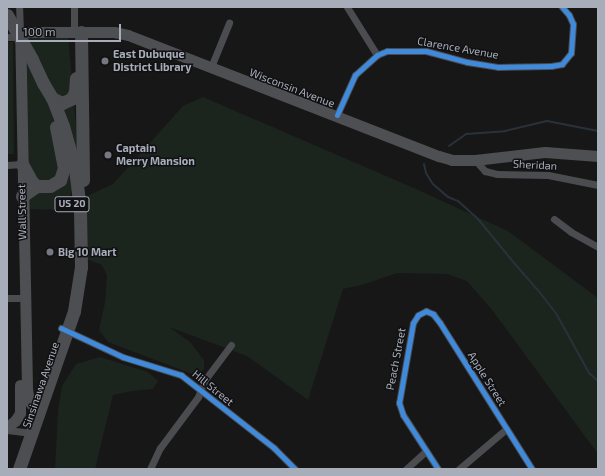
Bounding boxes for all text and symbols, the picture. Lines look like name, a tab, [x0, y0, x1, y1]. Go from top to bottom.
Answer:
scale bar	[18, 16, 123, 42]
text: 100 m	[23, 24, 55, 38]
street label: Clarence Avenue	[416, 34, 500, 62]
place label: East Dubuque District Library	[113, 48, 191, 74]
marker: East Dubuque District Library	[100, 56, 110, 66]
street label: Wisconsin Avenue	[247, 66, 337, 110]
place label: Captain Merry Mansion	[116, 142, 195, 168]
marker: Captain Merry Mansion	[103, 150, 113, 160]
street label: Sheridan	[513, 157, 557, 173]
street label: Wall Street	[15, 184, 29, 240]
road number: US 20	[54, 196, 90, 212]
place label: Big 10 Mart	[58, 245, 116, 259]
marker: Big 10 Mart	[45, 247, 55, 257]
street label: Peach Street	[383, 327, 409, 391]
street label: Sinsinawa Avenue	[20, 340, 62, 430]
street label: Apple Street	[465, 349, 509, 409]
street label: Hill Street	[190, 367, 236, 409]

